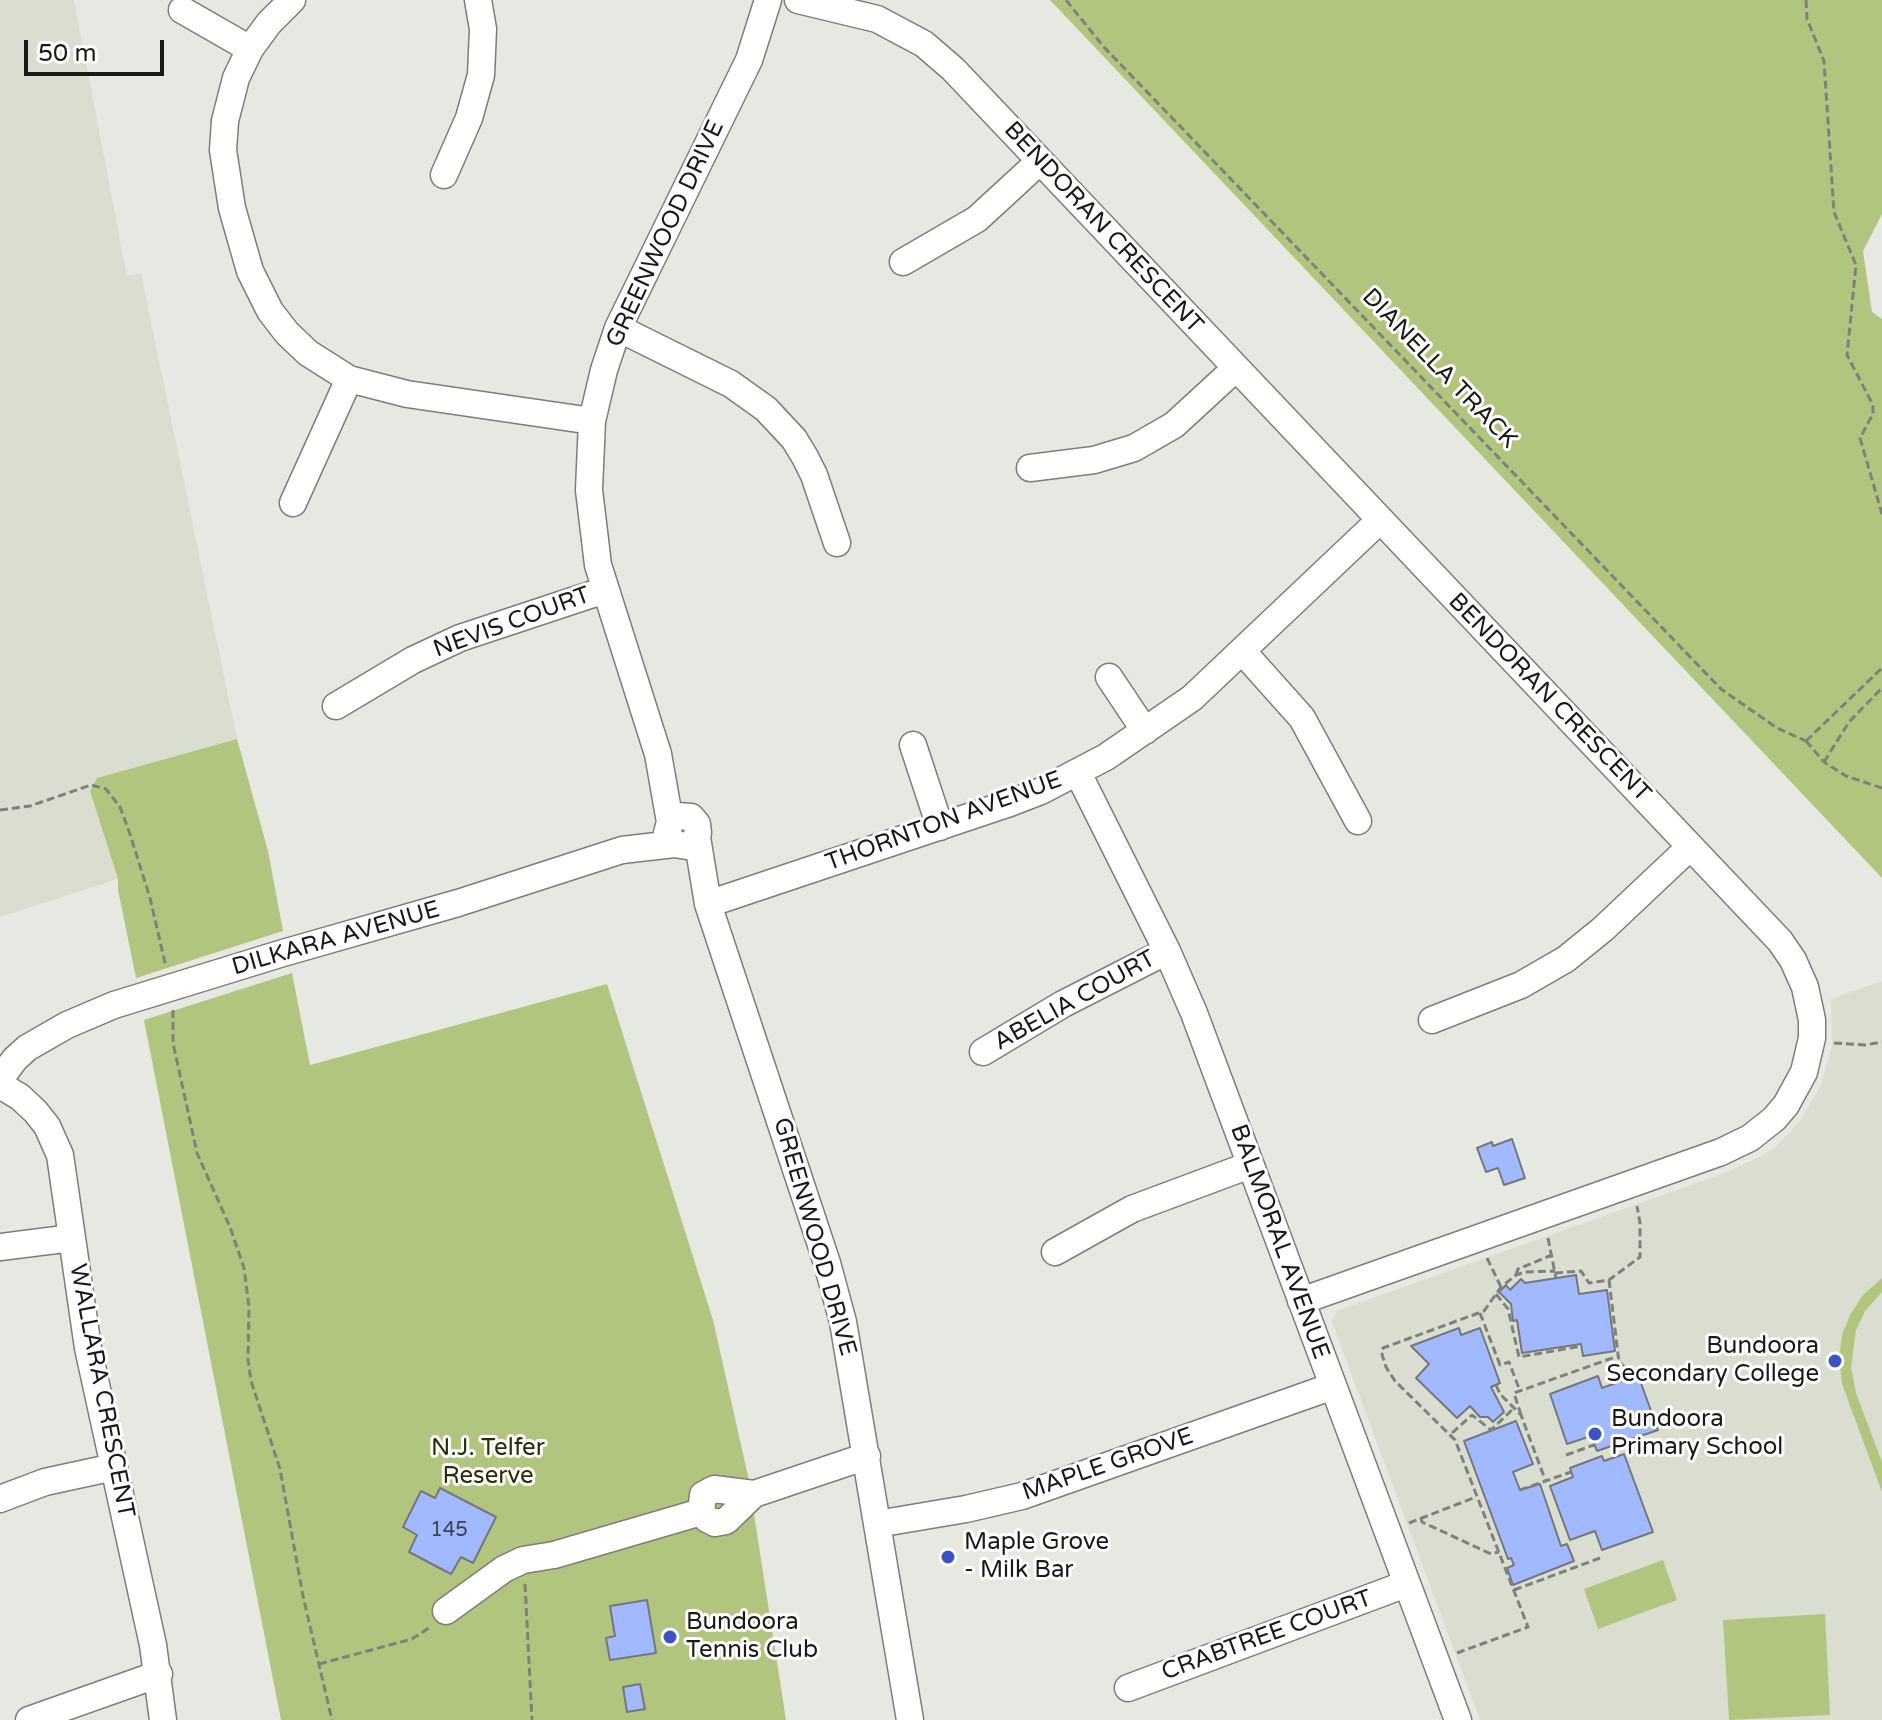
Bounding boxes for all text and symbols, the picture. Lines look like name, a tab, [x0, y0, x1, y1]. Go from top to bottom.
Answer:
scale bar	[28, 24, 168, 74]
text: 50 m	[38, 39, 96, 68]
street label: GREENWOOD DRIVE	[601, 116, 731, 352]
street label: BENDORAN CRESCENT	[997, 116, 1209, 340]
street label: DIANELLA TRACK	[1355, 283, 1523, 455]
street label: NEVIS COURT	[430, 581, 594, 665]
street label: BENDORAN CRESCENT	[1442, 588, 1656, 808]
street label: THORNTON AVENUE	[822, 766, 1066, 878]
street label: DILKARA AVENUE	[229, 896, 443, 982]
street label: ABELIA COURT	[989, 945, 1161, 1057]
street label: GREENWOOD DRIVE	[766, 1115, 862, 1359]
street label: BALMORAL AVENUE	[1223, 1121, 1335, 1363]
street label: WALLARA CRESCENT	[62, 1262, 140, 1520]
place label: Bundoora Secondary College	[1607, 1333, 1819, 1389]
marker: Bundoora Secondary College	[1826, 1352, 1844, 1370]
place label: Bundoora Primary School	[1611, 1406, 1783, 1462]
street label: MAPLE GROVE	[1019, 1422, 1197, 1508]
marker: Bundoora Primary School	[1586, 1425, 1604, 1443]
park label: N.J. Telfer Reserve	[431, 1435, 545, 1491]
house number: 145	[430, 1519, 468, 1543]
place label: Maple Grove - Milk Bar	[964, 1529, 1109, 1585]
marker: Maple Grove - Milk Bar	[939, 1548, 957, 1566]
street label: CRABTREE COURT	[1158, 1585, 1376, 1687]
place label: Bundoora Tennis Club	[686, 1609, 818, 1665]
marker: Bundoora Tennis Club	[661, 1628, 679, 1646]

